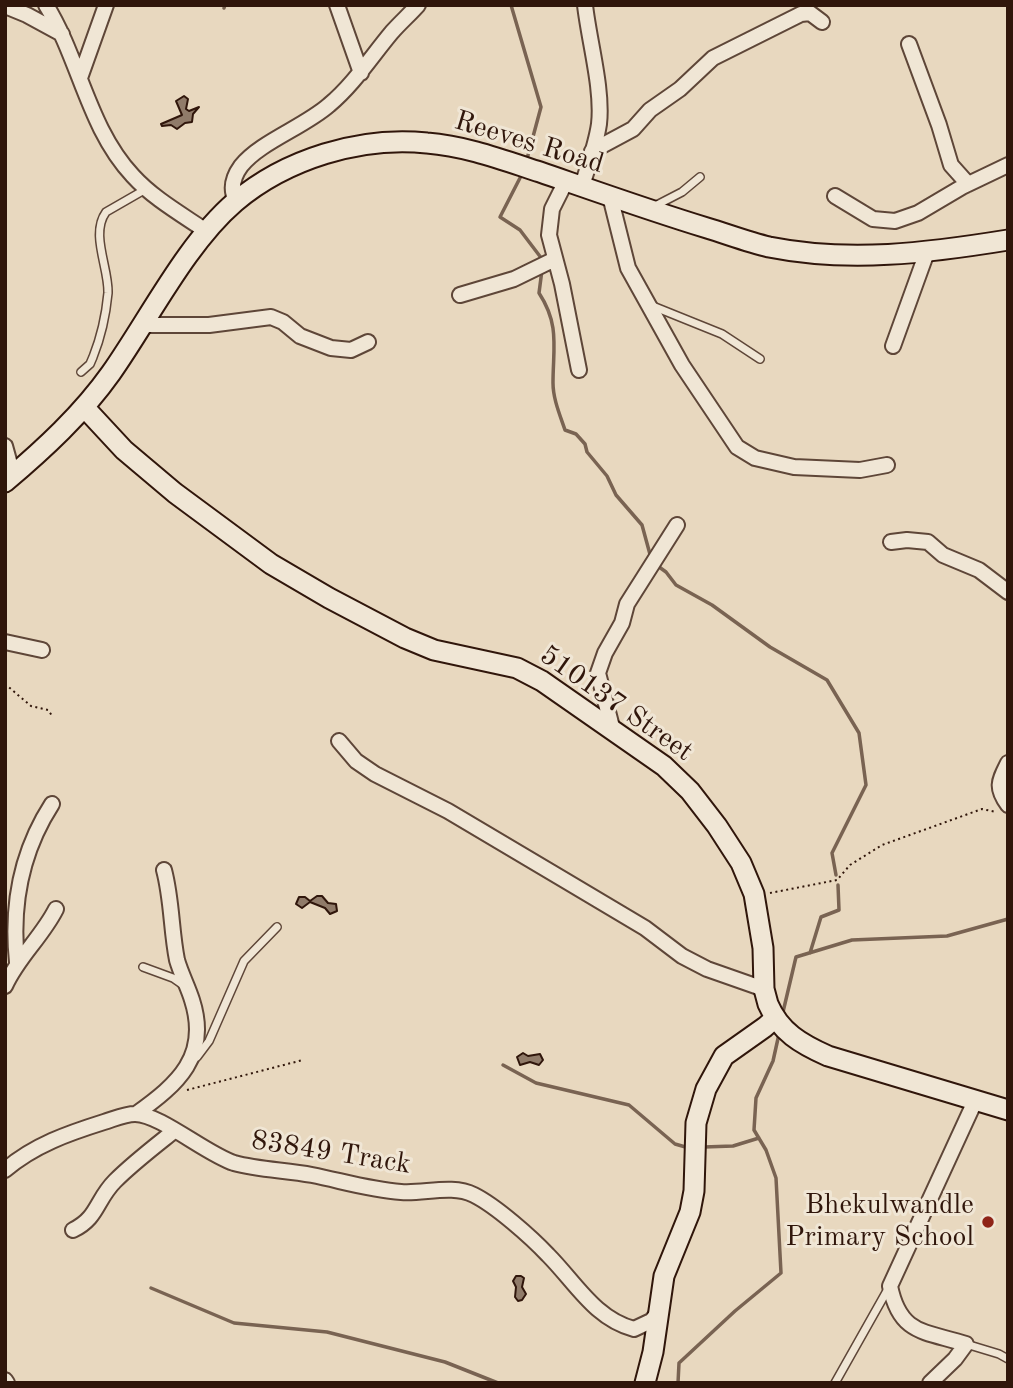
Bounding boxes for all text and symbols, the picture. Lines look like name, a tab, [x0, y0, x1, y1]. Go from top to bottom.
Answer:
street label: Reeves Road	[450, 104, 608, 182]
street label: 510137 Street	[533, 639, 699, 769]
street label: 83849 Track	[249, 1124, 413, 1182]
place label: Bhekulwandle Primary School	[786, 1189, 974, 1255]
marker: Bhekulwandle Primary School	[980, 1214, 996, 1230]

